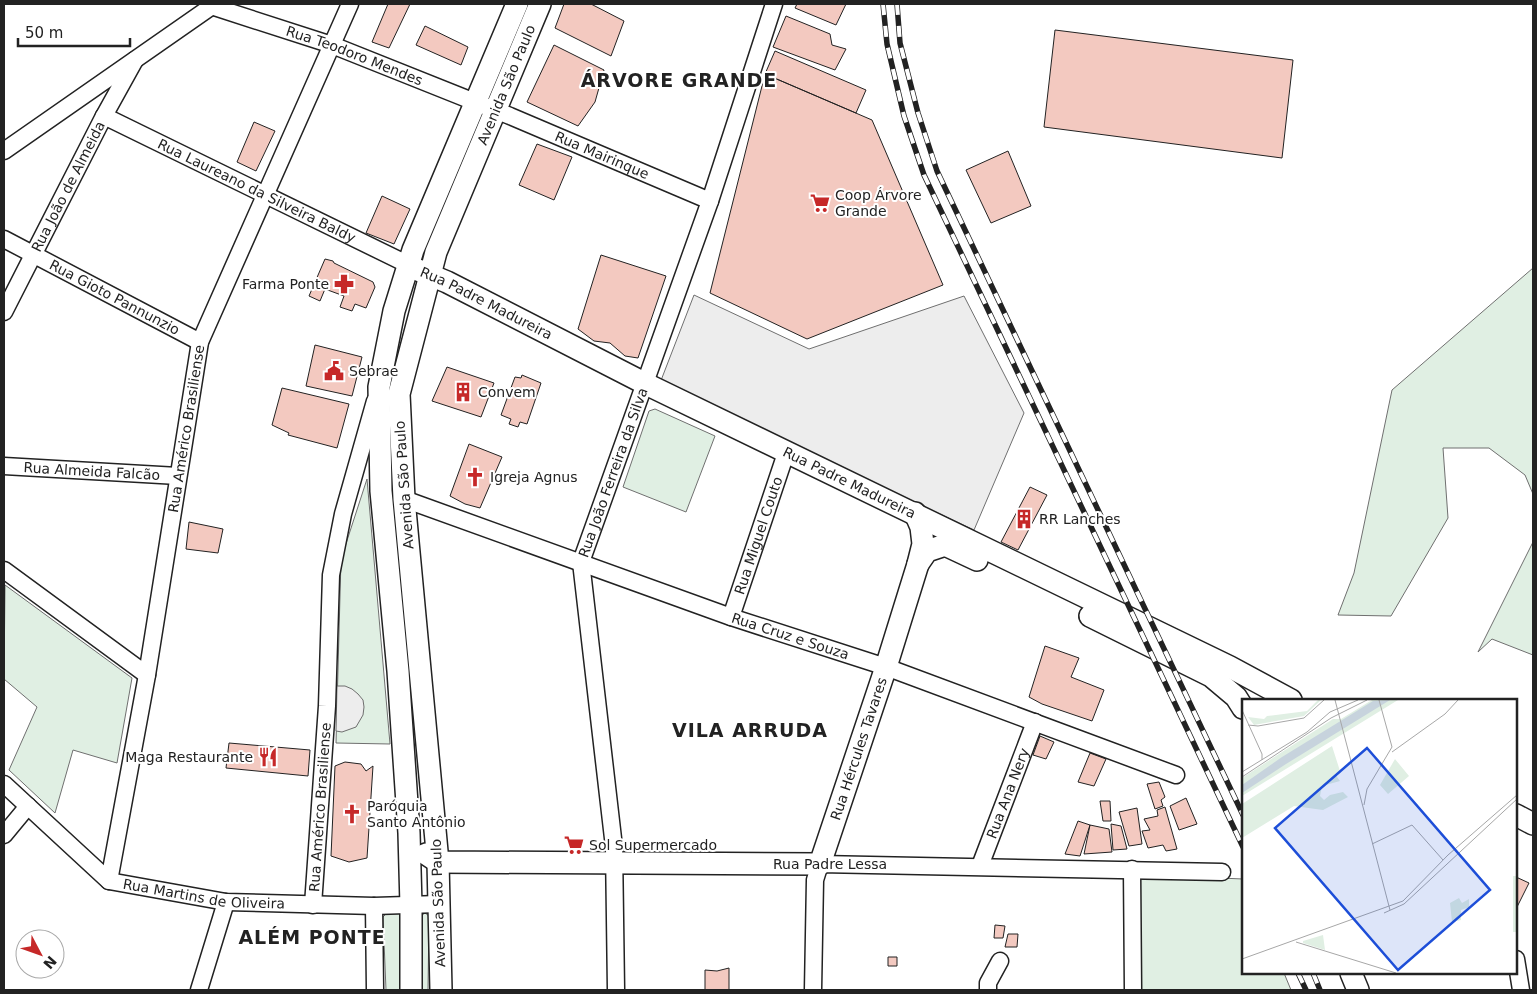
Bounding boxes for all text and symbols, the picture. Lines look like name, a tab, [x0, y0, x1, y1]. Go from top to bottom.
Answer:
scale bar	[18, 15, 130, 47]
street label: Avenida São Paulo	[474, 22, 538, 147]
street label: Rua Teodoro Mendes	[284, 23, 425, 88]
text: 50 m	[25, 24, 63, 42]
district label: ÁRVORE GRANDE	[581, 69, 777, 91]
street label: Rua João de Almeida	[28, 118, 108, 254]
street label: Rua Mairinque	[553, 128, 651, 182]
street label: Rua Laureano da Silveira Baldy	[155, 135, 358, 246]
place label: Coop Árvore Grande	[835, 187, 922, 219]
supermarket icon: Coop Árvore Grande	[809, 192, 831, 214]
street label: Rua Gioto Pannunzio	[47, 256, 182, 338]
street label: Rua Padre Madureira	[418, 264, 555, 343]
pharmacy icon: Farma Ponte	[333, 273, 355, 295]
place label: Farma Ponte	[242, 276, 329, 292]
street label: Rua Américo Brasiliense	[165, 344, 207, 514]
public building icon: Sebrae	[323, 360, 345, 382]
place label: Sebrae	[349, 363, 398, 379]
building icon: Convem	[452, 381, 474, 403]
place label: Convem	[478, 384, 536, 400]
street label: Rua João Ferreira da Silva	[575, 385, 651, 559]
street label: Avenida São Paulo	[392, 420, 416, 550]
street label: Rua Padre Madureira	[780, 444, 918, 521]
street label: Rua Almeida Falcão	[23, 459, 161, 483]
church icon: Igreja Agnus	[464, 466, 486, 488]
place label: Igreja Agnus	[490, 469, 578, 485]
street label: Rua Miguel Couto	[731, 475, 785, 596]
building icon: RR Lanches	[1013, 508, 1035, 530]
place label: RR Lanches	[1039, 511, 1121, 527]
street label: Rua Cruz e Souza	[730, 610, 851, 663]
street label: Rua Hércules Tavares	[827, 675, 890, 822]
inset map	[1242, 699, 1517, 974]
district label: VILA ARRUDA	[672, 719, 828, 741]
street label: Rua Américo Brasiliense	[306, 722, 334, 892]
restaurant icon: Maga Restaurante	[257, 746, 279, 768]
street label: Rua Ana Nery	[983, 746, 1032, 841]
place label: Maga Restaurante	[125, 749, 253, 765]
place label: Paróquia Santo Antônio	[367, 798, 466, 830]
church icon: Paróquia Santo Antônio	[341, 803, 363, 825]
supermarket icon: Sol Supermercado	[563, 834, 585, 856]
place label: Sol Supermercado	[589, 837, 717, 853]
street label: Avenida São Paulo	[428, 838, 448, 968]
street label: Rua Padre Lessa	[773, 856, 887, 872]
street label: Rua Martins de Oliveira	[122, 876, 285, 912]
district label: ALÉM PONTE	[238, 926, 386, 948]
north arrow	[15, 929, 65, 979]
text: N	[40, 953, 60, 972]

